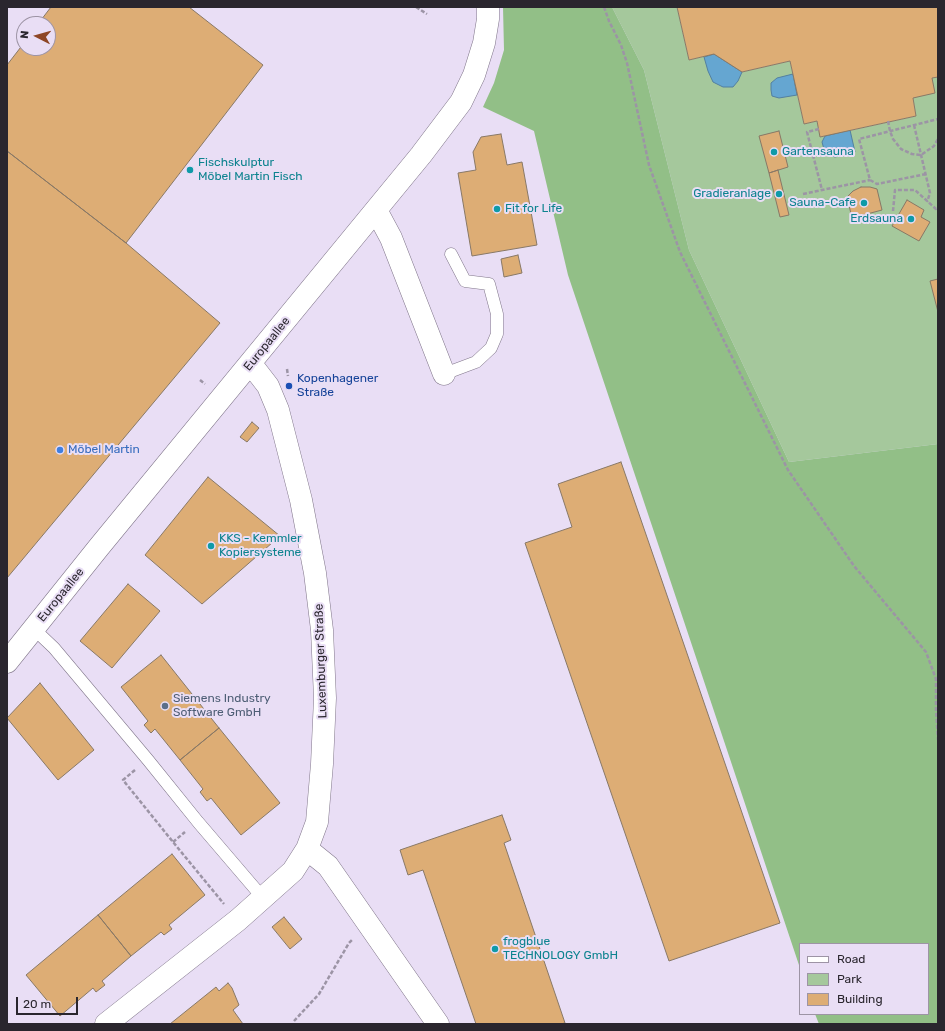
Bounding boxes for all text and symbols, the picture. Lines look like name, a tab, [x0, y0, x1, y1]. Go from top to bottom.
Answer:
north arrow	[16, 16, 56, 56]
text: N	[18, 30, 31, 39]
place label: Gartensauna	[782, 145, 854, 159]
marker: Gartensauna	[769, 147, 779, 157]
place label: Fischskulptur Möbel Martin Fisch	[198, 156, 303, 184]
marker: Fischskulptur Möbel Martin Fisch	[185, 165, 195, 175]
place label: Gradieranlage	[693, 187, 771, 201]
marker: Gradieranlage	[774, 189, 784, 199]
place label: Sauna-Cafe	[789, 196, 856, 210]
marker: Sauna-Cafe	[859, 198, 869, 208]
place label: Fit for Life	[505, 202, 562, 216]
marker: Fit for Life	[492, 204, 502, 214]
place label: Erdsauna	[850, 212, 903, 226]
marker: Erdsauna	[906, 214, 916, 224]
street label: Europaallee	[241, 314, 293, 374]
place label: Kopenhagener Straße	[297, 372, 378, 400]
marker: Kopenhagener Straße	[284, 381, 294, 391]
place label: Möbel Martin	[68, 443, 140, 457]
marker: Möbel Martin	[55, 445, 65, 455]
place label: KKS - Kemmler Kopiersysteme	[219, 532, 302, 560]
marker: KKS - Kemmler Kopiersysteme	[206, 541, 216, 551]
street label: Europaallee	[35, 565, 87, 625]
street label: Luxemburger Straße	[312, 603, 330, 719]
place label: Siemens Industry Software GmbH	[173, 692, 271, 720]
marker: Siemens Industry Software GmbH	[160, 701, 170, 711]
place label: frogblue TECHNOLOGY GmbH	[503, 935, 618, 963]
legend	[799, 943, 929, 1015]
marker: frogblue TECHNOLOGY GmbH	[490, 944, 500, 954]
text: Road	[837, 952, 865, 966]
text: Park	[837, 972, 862, 986]
scale bar	[18, 989, 80, 1015]
text: Building	[837, 992, 883, 1006]
text: 20 m	[23, 997, 51, 1011]

